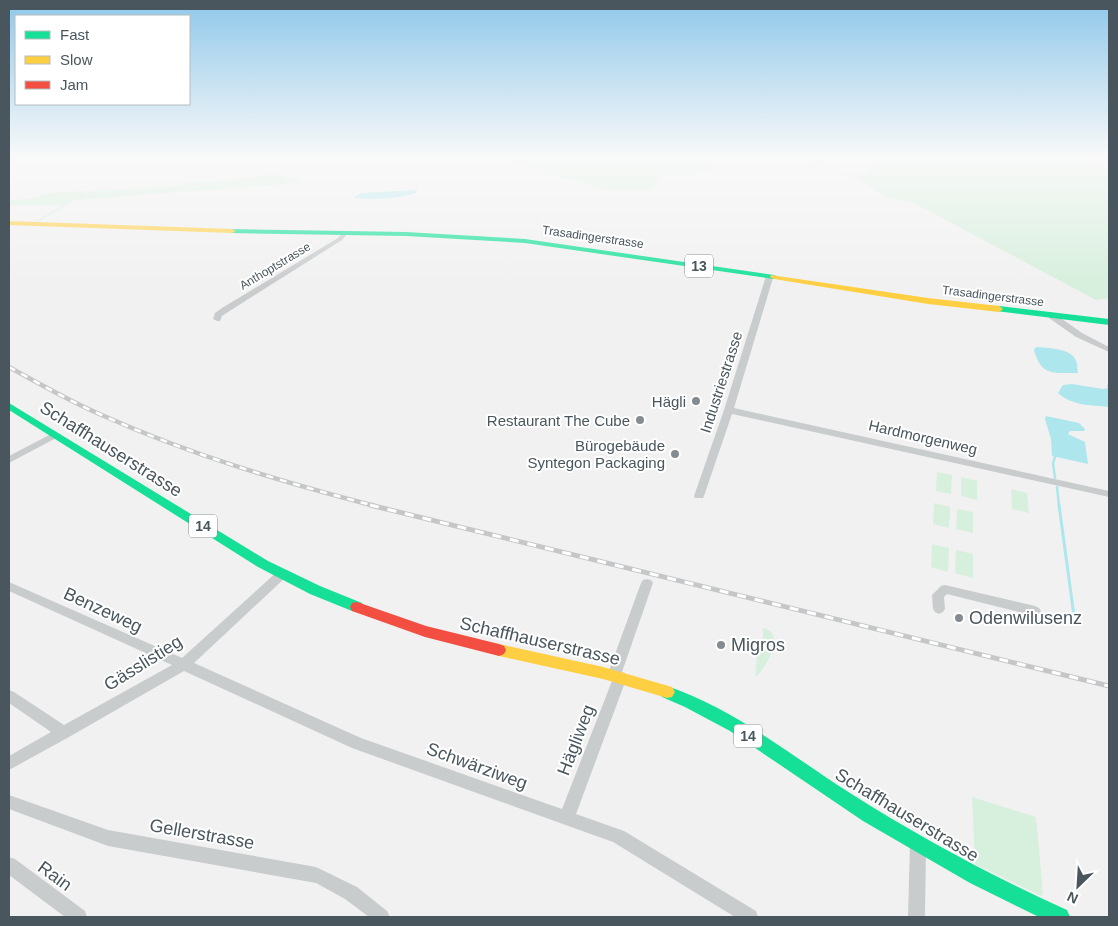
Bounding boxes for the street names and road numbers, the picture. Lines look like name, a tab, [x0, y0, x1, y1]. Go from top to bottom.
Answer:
street label: Trasadingerstrasse	[541, 223, 645, 251]
street label: Anthoptstrasse	[237, 239, 313, 293]
road number: 13	[685, 255, 713, 278]
street label: Trasadingerstrasse	[941, 283, 1045, 309]
street label: Industriestrasse	[697, 329, 745, 435]
street label: Schaffhauserstrasse	[36, 397, 186, 501]
street label: Hardmorgenweg	[867, 416, 979, 458]
road number: 14	[189, 514, 217, 538]
street label: Benzeweg	[61, 583, 145, 637]
street label: Schaffhauserstrasse	[458, 613, 622, 669]
street label: Gässlistieg	[100, 631, 186, 695]
street label: Hägliweg	[553, 702, 599, 778]
road number: 14	[734, 724, 762, 748]
street label: Schwärziweg	[424, 738, 530, 794]
street label: Schaffhauserstrasse	[832, 764, 982, 866]
street label: Gellerstrasse	[148, 815, 256, 853]
street label: Rain	[34, 857, 76, 895]

